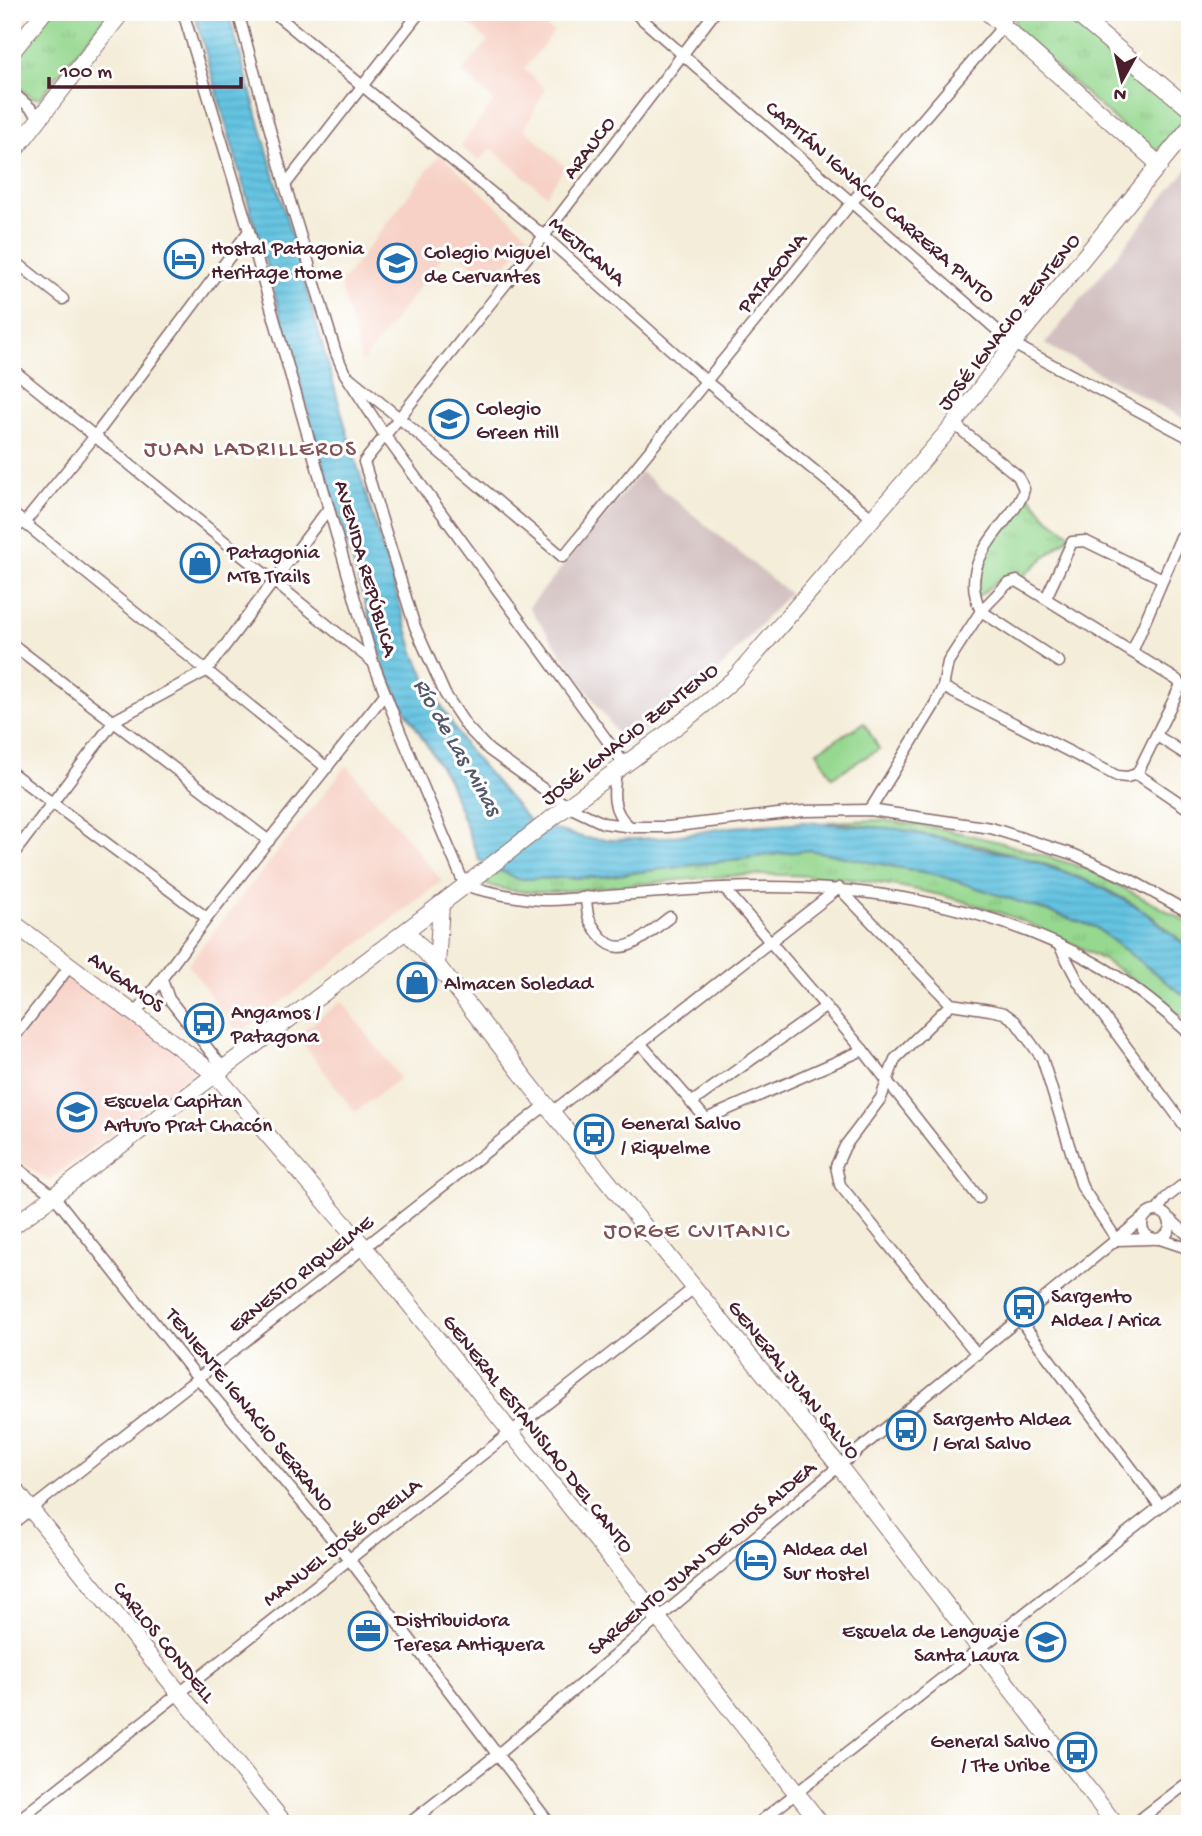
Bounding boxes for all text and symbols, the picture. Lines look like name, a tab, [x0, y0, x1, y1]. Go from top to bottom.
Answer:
scale bar	[49, 46, 242, 90]
north arrow	[1086, 46, 1156, 116]
text: 100 m	[59, 61, 112, 86]
text: N	[1112, 81, 1128, 106]
street label: CAPITÁN IGNACIO CARRERA PINTO	[759, 96, 1000, 310]
street label: ARAUCO	[559, 113, 623, 185]
street label: MEJICANA	[542, 212, 630, 294]
street label: PATAGONA	[733, 228, 815, 320]
street label: JOSÉ IGNACIO ZENTENO	[934, 229, 1088, 417]
hotel icon: Hostal Patagonia Heritage Home	[163, 238, 205, 280]
place label: Hostal Patagonia Heritage Home	[211, 238, 365, 287]
school or university icon: Colegio Miguel de Cervantes	[376, 242, 418, 284]
place label: Colegio Miguel de Cervantes	[424, 242, 551, 291]
school or university icon: Colegio Green Hill	[428, 398, 470, 440]
place label: Colegio Green Hill	[476, 398, 559, 447]
district label: JUAN LADRILLEROS	[144, 437, 358, 464]
street label: AVENIDA REPÚBLICA	[327, 478, 401, 661]
shop icon: Patagonia MTB Trails	[179, 542, 221, 584]
place label: Patagonia MTB Trails	[226, 542, 321, 591]
street label: JOSÉ IGNACIO ZENTENO	[538, 659, 725, 813]
water label: Río de Las Minas	[406, 675, 507, 823]
street label: ANGAMOS	[82, 948, 168, 1020]
shop icon: Almacen Soledad	[396, 961, 438, 1003]
place label: Almacen Soledad	[444, 973, 595, 998]
bus stop icon: Angamos / Patagona	[183, 1002, 225, 1044]
place label: Angamos / Patagona	[230, 1002, 321, 1051]
school or university icon: Escuela Capitan Arturo Prat Chacón	[56, 1091, 98, 1133]
place label: Escuela Capitan Arturo Prat Chacón	[104, 1091, 272, 1140]
bus stop icon: General Salvo / Riquelme	[573, 1113, 615, 1155]
place label: General Salvo / Riquelme	[621, 1113, 741, 1162]
street label: ERNESTO RIQUELME	[225, 1211, 380, 1340]
district label: JORGE CVITANIC	[604, 1219, 790, 1246]
bus stop icon: Sargento Aldea / Arica	[1003, 1286, 1045, 1328]
place label: Sargento Aldea / Arica	[1051, 1286, 1162, 1335]
street label: GENERAL JUAN SALVO	[720, 1297, 864, 1466]
street label: TENIENTE IGNACIO SERRANO	[158, 1304, 338, 1518]
street label: GENERAL ESTANISLAO DEL CANTO	[435, 1311, 638, 1560]
bus stop icon: Sargento Aldea / Gral Salvo	[885, 1409, 927, 1451]
place label: Sargento Aldea / Gral Salvo	[933, 1409, 1072, 1458]
street label: SARGENTO JUAN DE DIOS ALDEA	[584, 1456, 824, 1663]
street label: MANUEL JOSÉ ORELLA	[259, 1473, 429, 1614]
hotel icon: Aldea del Sur Hostel	[735, 1539, 777, 1581]
place label: Aldea del Sur Hostel	[783, 1539, 870, 1588]
street label: CARLOS CONDELL	[105, 1577, 220, 1710]
office icon: Distribuidora Teresa Antiquera	[347, 1610, 389, 1652]
place label: Distribuidora Teresa Antiquera	[393, 1610, 546, 1659]
place label: Escuela de Lenguaje Santa Laura	[842, 1621, 1020, 1670]
school or university icon: Escuela de Lenguaje Santa Laura	[1025, 1621, 1067, 1663]
place label: General Salvo / Tte Uribe	[930, 1731, 1051, 1780]
bus stop icon: General Salvo / Tte Uribe	[1056, 1731, 1098, 1773]

